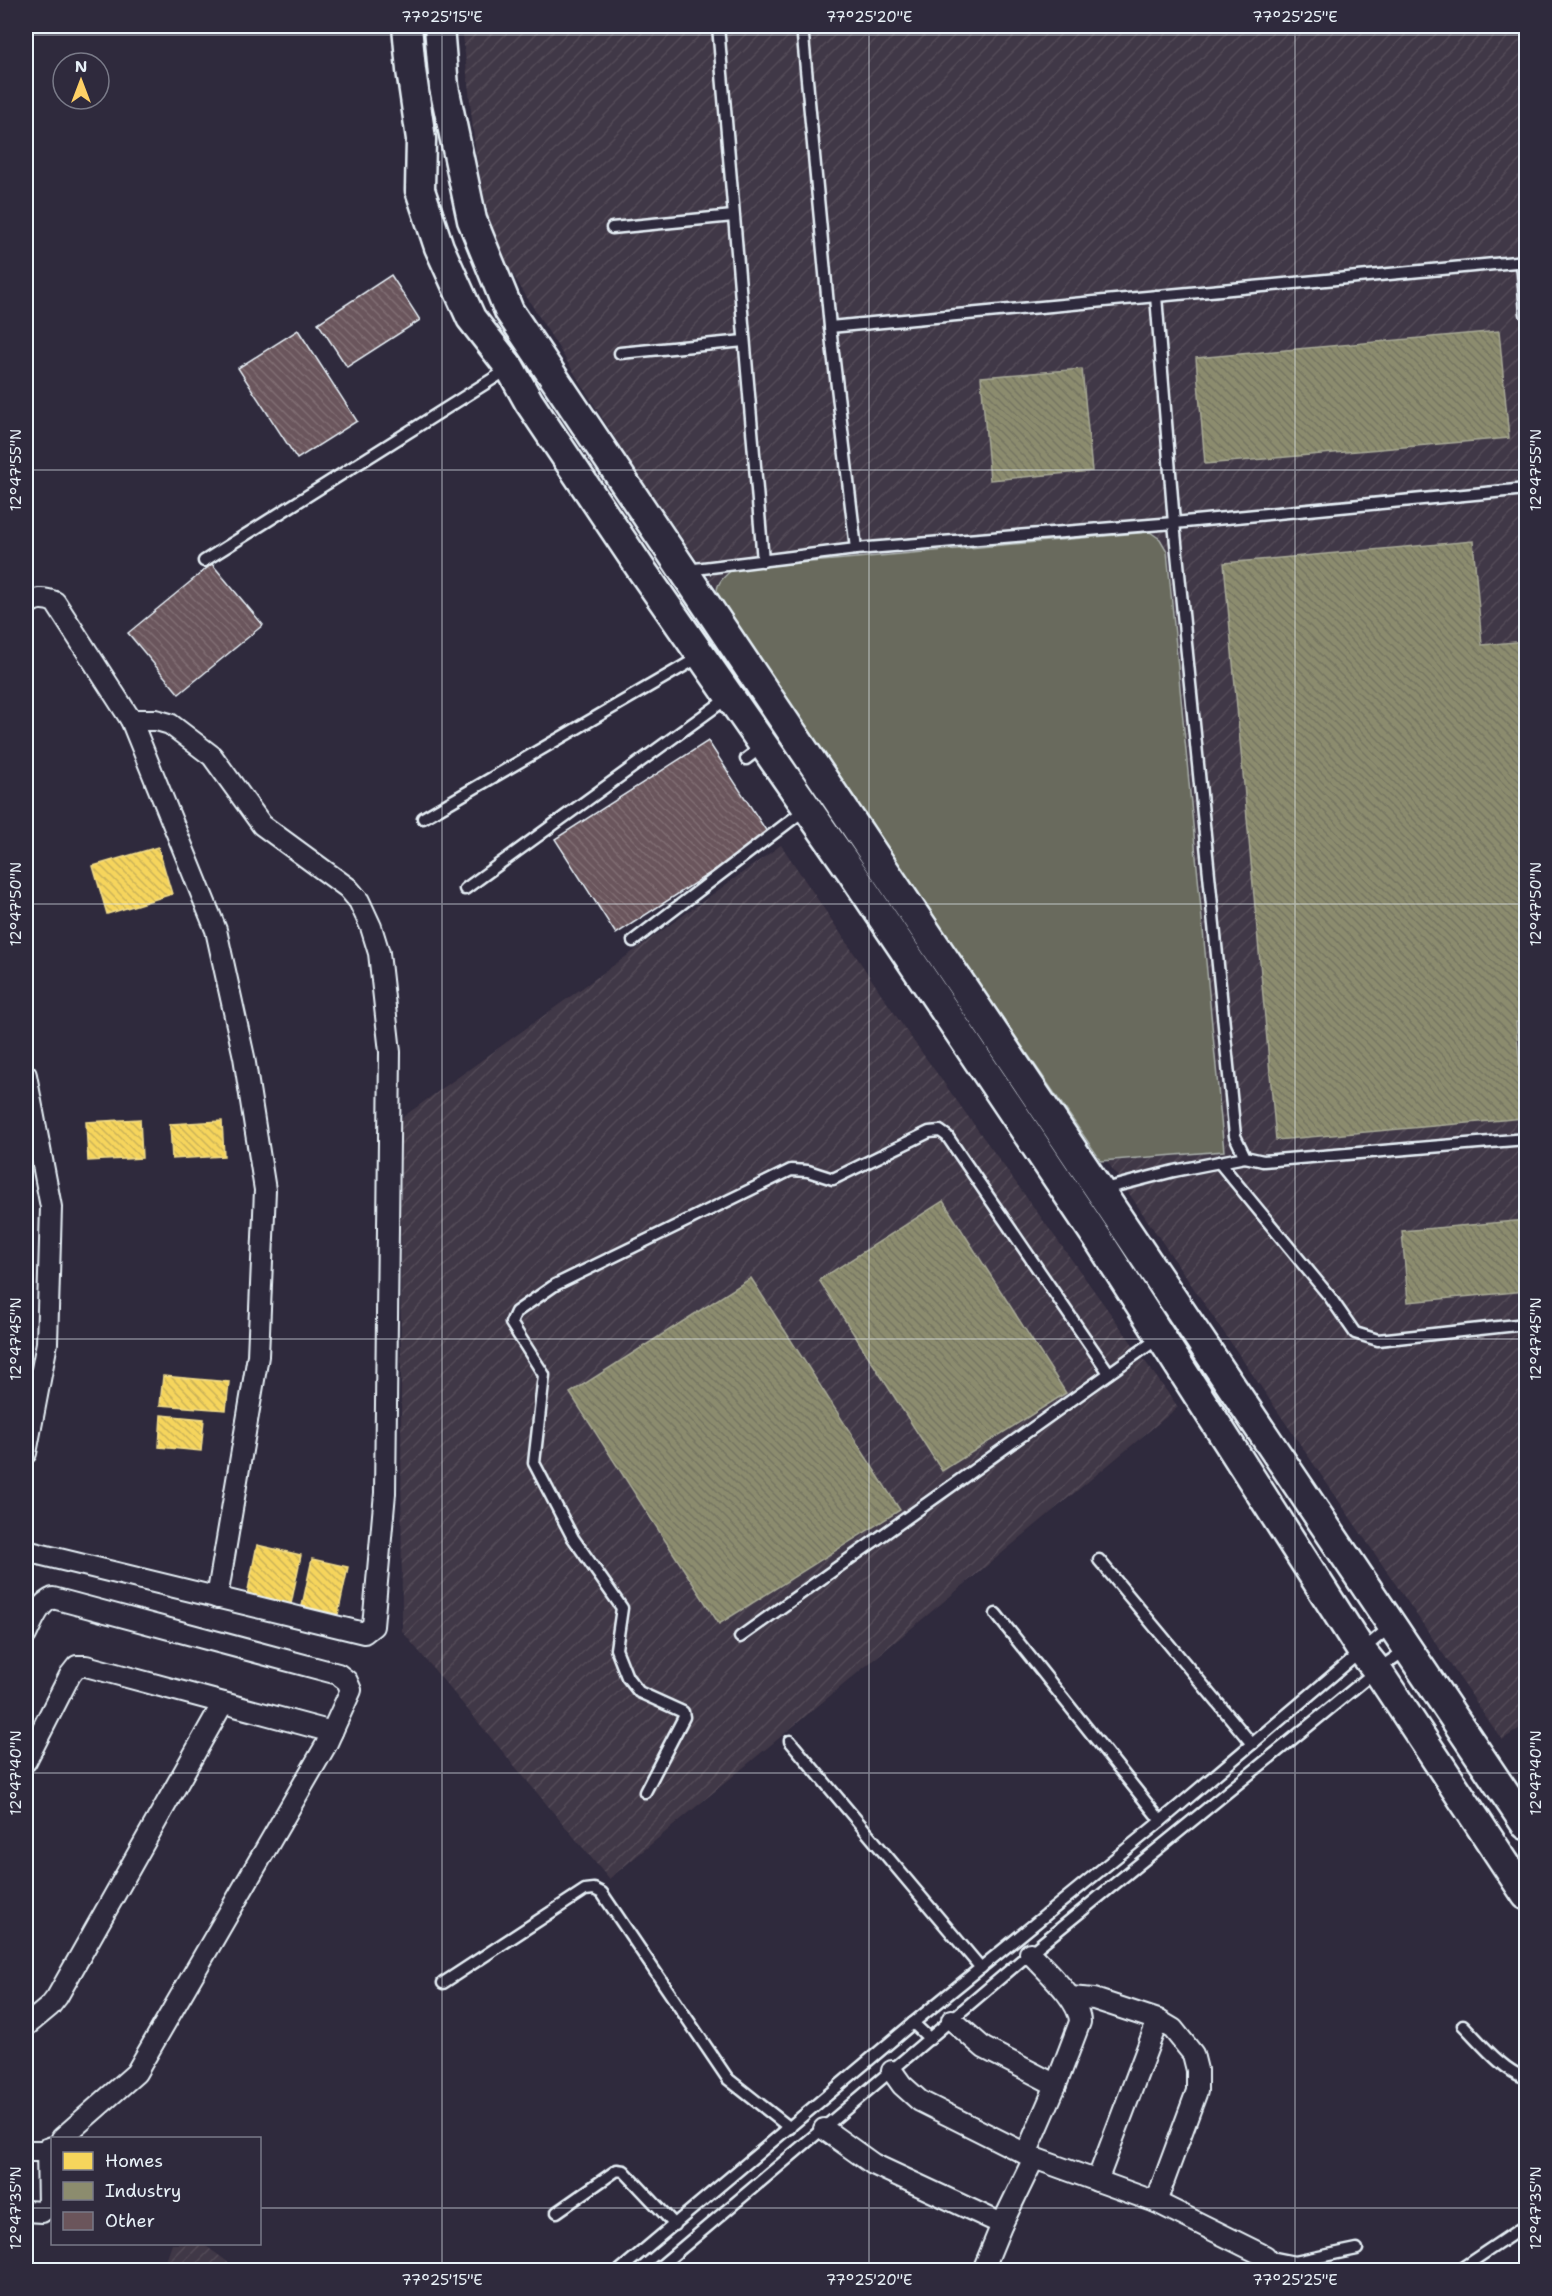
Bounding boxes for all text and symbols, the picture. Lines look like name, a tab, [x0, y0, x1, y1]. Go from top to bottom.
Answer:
text: 77°25'15"E	[401, 7, 483, 27]
text: 77°25'20"E	[826, 7, 912, 27]
text: 77°25'25"E	[1252, 7, 1338, 27]
north arrow	[51, 51, 111, 111]
text: N	[75, 56, 87, 77]
text: 12°47'55"N	[6, 429, 26, 511]
text: 12°47'55"N	[1526, 429, 1546, 511]
text: 12°47'50"N	[6, 862, 26, 946]
text: 12°47'50"N	[1526, 862, 1546, 946]
text: 12°47'45"N	[6, 1297, 26, 1381]
text: 12°47'45"N	[1526, 1297, 1546, 1381]
text: 12°47'40"N	[6, 1730, 26, 1816]
text: 12°47'40"N	[1526, 1730, 1546, 1816]
legend	[51, 2137, 261, 2245]
text: Homes	[105, 2149, 163, 2173]
text: 12°47'35"N	[6, 2166, 26, 2250]
text: 12°47'35"N	[1526, 2166, 1546, 2250]
text: Industry	[105, 2179, 181, 2203]
text: Other	[105, 2209, 155, 2233]
text: 77°25'15"E	[401, 2270, 483, 2290]
text: 77°25'20"E	[826, 2270, 912, 2290]
text: 77°25'25"E	[1252, 2270, 1338, 2290]

